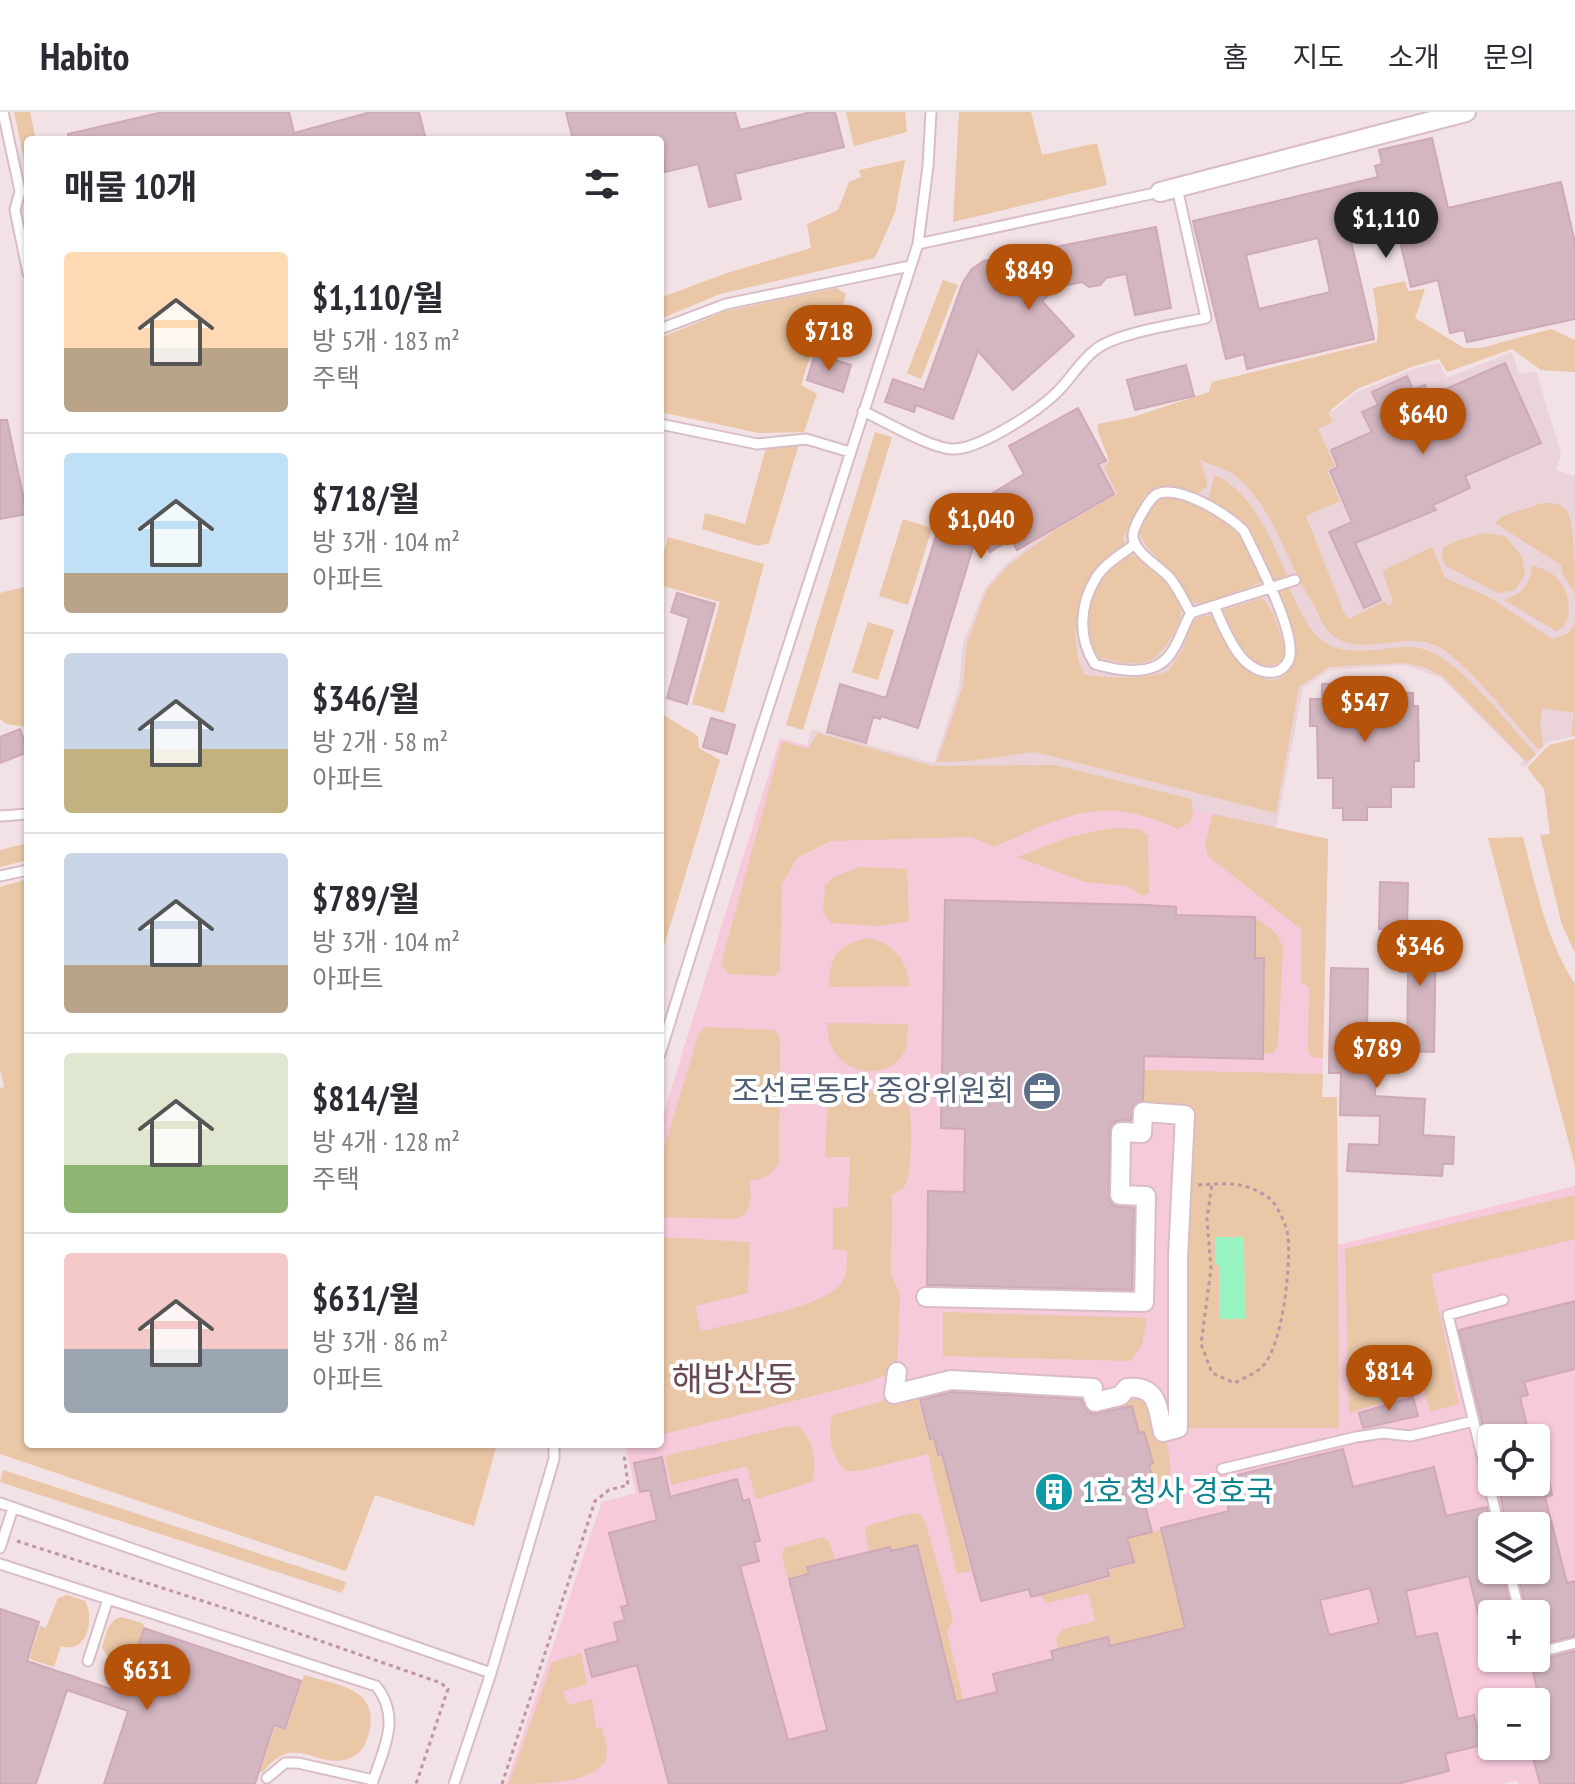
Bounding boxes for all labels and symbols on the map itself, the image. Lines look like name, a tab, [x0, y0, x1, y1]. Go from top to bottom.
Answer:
pin: $1,110	[1321, 192, 1451, 260]
pin: $849	[982, 244, 1076, 312]
pin: $718	[782, 305, 876, 373]
pin: $640	[1376, 388, 1470, 456]
pin: $1,040	[916, 493, 1046, 561]
pin: $547	[1318, 676, 1412, 744]
pin: $346	[1373, 920, 1467, 988]
pin: $789	[1330, 1022, 1424, 1090]
place label: 조선로동당 중앙위원회	[732, 1070, 1014, 1109]
office icon: 조선로동당 중앙위원회	[1021, 1070, 1063, 1112]
pin: $814	[1342, 1345, 1436, 1413]
district label: 해방산동	[671, 1356, 797, 1400]
building icon: 1호 청사 경호국	[1033, 1471, 1075, 1513]
place label: 1호 청사 경호국	[1082, 1471, 1274, 1510]
pin: $631	[100, 1644, 194, 1712]

